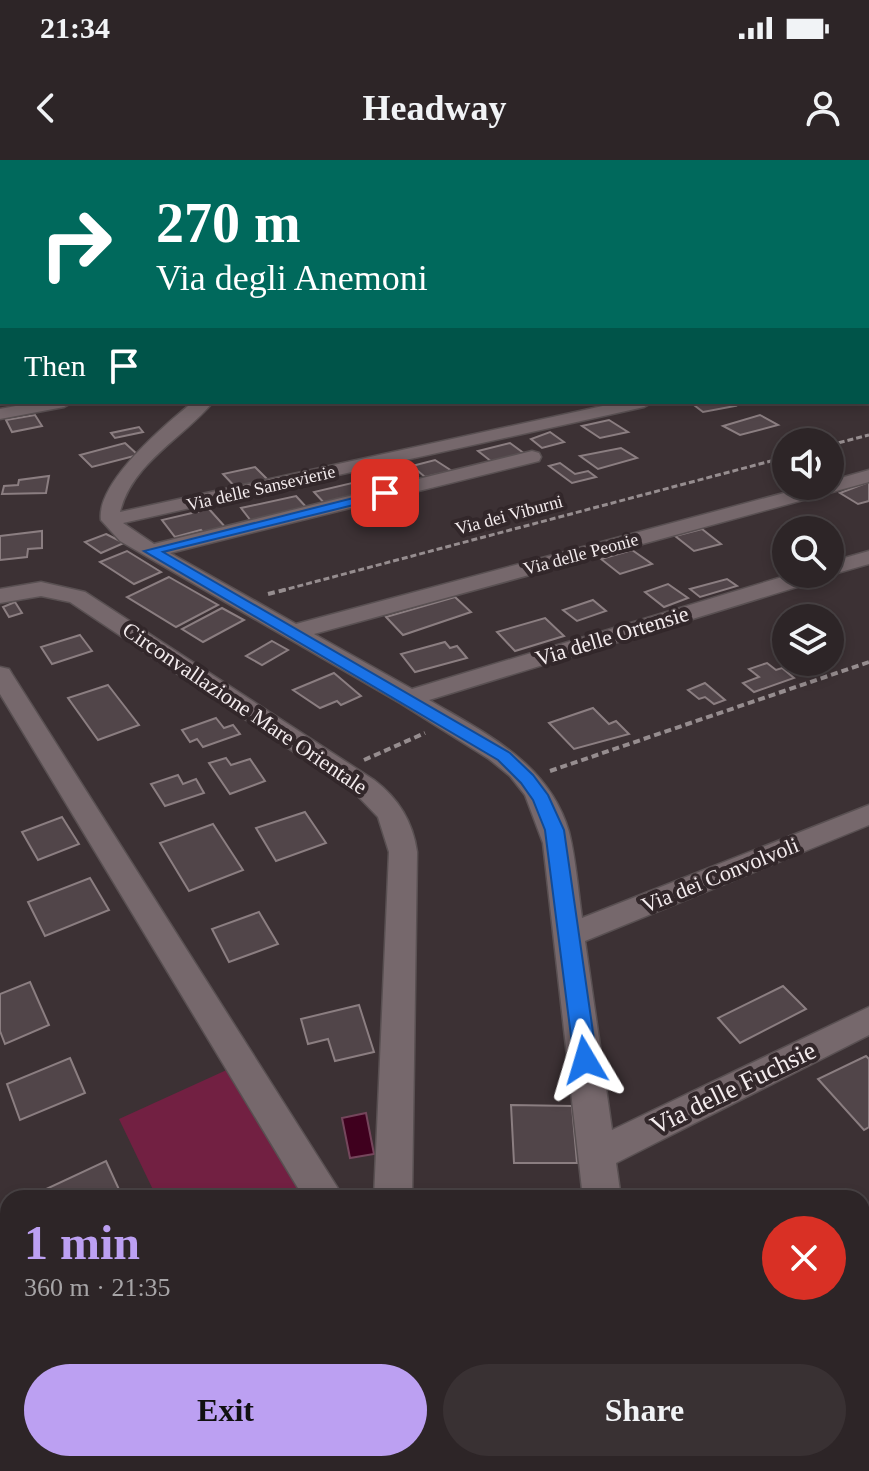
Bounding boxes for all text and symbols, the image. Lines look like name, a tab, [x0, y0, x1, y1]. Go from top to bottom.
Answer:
text: 21:34	[40, 11, 110, 44]
icon: back	[24, 86, 68, 130]
icon: person	[801, 86, 845, 130]
text: Headway	[363, 88, 507, 128]
icon: right	[24, 192, 128, 296]
text: 270 m	[156, 192, 301, 254]
text: Via degli Anemoni	[156, 258, 428, 298]
icon: arrive	[102, 344, 146, 388]
text: Then	[24, 349, 86, 382]
map controls	[772, 428, 844, 676]
button: sound	[772, 428, 844, 500]
pin	[351, 459, 419, 527]
street label: Via delle Sansevierie	[185, 461, 337, 515]
icon: arrive	[363, 471, 407, 515]
street label: Via dei Viburni	[453, 491, 565, 539]
button: search	[772, 516, 844, 588]
street label: Via delle Peonie	[521, 529, 641, 579]
street label: Via delle Ortensie	[532, 601, 692, 671]
button: layers	[772, 604, 844, 676]
street label: Circonvallazione Mare Orientale	[118, 617, 372, 799]
street label: Via dei Convolvoli	[638, 832, 802, 918]
position arrow	[543, 1018, 627, 1102]
street label: Via delle Fuchsie	[646, 1035, 820, 1141]
text: 1 min	[24, 1216, 140, 1269]
button: close	[762, 1216, 846, 1300]
text: 360 m · 21:35	[24, 1273, 171, 1302]
button: Exit	[24, 1364, 427, 1456]
button: Share	[443, 1364, 846, 1456]

